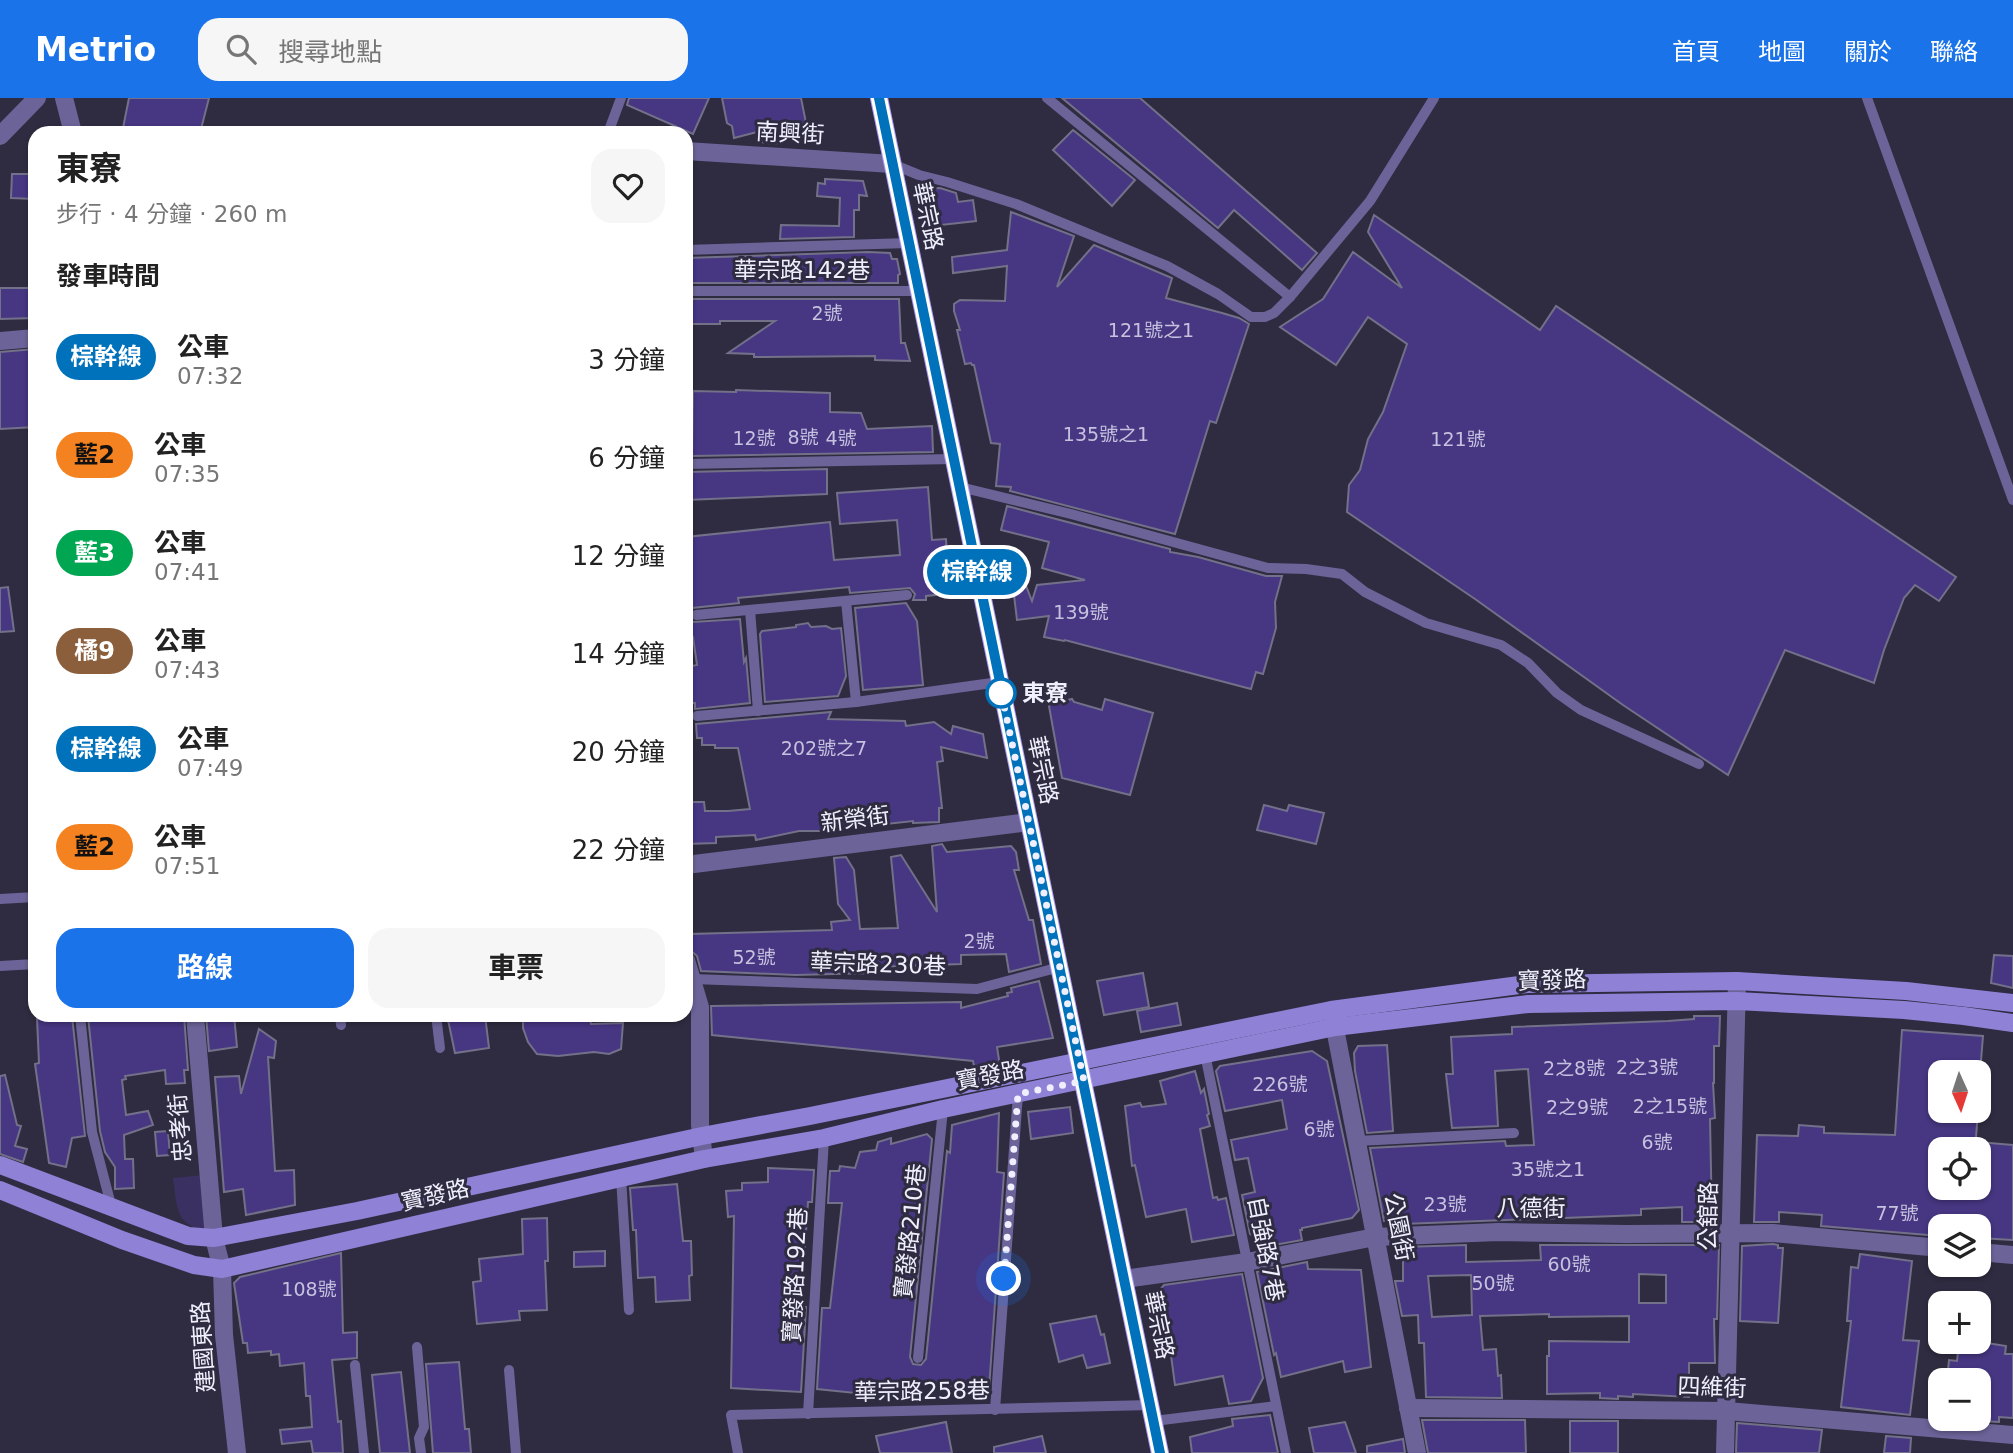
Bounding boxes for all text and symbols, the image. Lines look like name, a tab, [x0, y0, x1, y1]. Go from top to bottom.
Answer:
search box	[198, 18, 688, 81]
text: Metrio	[35, 30, 156, 69]
icon: search	[222, 30, 260, 68]
text: 搜尋地點	[278, 37, 382, 67]
text: 首頁	[1672, 38, 1720, 66]
text: 地圖	[1758, 38, 1806, 66]
text: 關於	[1844, 38, 1892, 66]
text: 聯絡	[1930, 38, 1978, 66]
street label: 南興街	[755, 118, 825, 148]
text: 東寮	[56, 149, 122, 188]
button: heart	[591, 149, 665, 223]
street label: 華宗路	[908, 180, 948, 252]
text: 步行 · 4 分鐘 · 260 m	[56, 201, 287, 227]
street label: 華宗路142巷	[734, 257, 870, 283]
text: 發車時間	[56, 261, 160, 291]
house number: 2號	[811, 302, 843, 324]
house number: 121號之1	[1108, 319, 1194, 341]
text: 公車	[177, 332, 229, 362]
text: 棕幹線	[70, 343, 142, 371]
text: 3 分鐘	[588, 345, 665, 375]
text: 07:32	[177, 363, 243, 389]
house number: 135號之1	[1063, 423, 1149, 445]
house number: 8號	[787, 426, 819, 448]
house number: 12號	[732, 427, 776, 449]
house number: 4號	[825, 427, 857, 449]
house number: 121號	[1430, 428, 1486, 450]
text: 公車	[154, 430, 206, 460]
text: 藍2	[74, 441, 115, 469]
text: 6 分鐘	[588, 443, 665, 473]
text: 07:35	[154, 461, 220, 487]
text: 公車	[154, 528, 206, 558]
text: 藍3	[74, 539, 115, 567]
text: 12 分鐘	[572, 541, 665, 571]
line badge: 棕幹線	[937, 549, 1017, 595]
text: 棕幹線	[941, 558, 1013, 586]
text: 07:41	[154, 559, 220, 585]
house number: 139號	[1053, 601, 1109, 623]
text: 公車	[154, 626, 206, 656]
text: 橘9	[74, 637, 115, 665]
text: 14 分鐘	[572, 639, 665, 669]
text: 07:43	[154, 657, 220, 683]
marker: 東寮	[986, 678, 1016, 708]
place label: 東寮	[1022, 680, 1068, 706]
text: 公車	[177, 724, 229, 754]
street label: 華宗路	[1023, 734, 1063, 806]
text: 棕幹線	[70, 735, 142, 763]
text: 20 分鐘	[572, 737, 665, 767]
house number: 202號之7	[781, 737, 867, 759]
text: 07:49	[177, 755, 243, 781]
street label: 新榮街	[819, 802, 891, 836]
text: 公車	[154, 822, 206, 852]
text: 藍2	[74, 833, 115, 861]
text: 22 分鐘	[572, 835, 665, 865]
text: 07:51	[154, 853, 220, 879]
button: 路線	[56, 928, 354, 1008]
button: 車票	[368, 928, 665, 1008]
house number: 2號	[963, 930, 995, 952]
house number: 52號	[732, 946, 776, 968]
street label: 華宗路230巷	[810, 949, 946, 979]
street label: 寶發路	[1517, 966, 1587, 994]
street label: 寶發路	[954, 1056, 1026, 1094]
house number: 2之3號	[1616, 1056, 1678, 1078]
house number: 2之8號	[1543, 1057, 1605, 1079]
north arrow	[1928, 1060, 1992, 1124]
map controls	[1928, 1060, 1991, 1431]
house number: 226號	[1252, 1073, 1308, 1095]
street label: 忠孝街	[164, 1092, 196, 1164]
house number: 2之15號	[1633, 1095, 1707, 1117]
house number: 2之9號	[1546, 1096, 1608, 1118]
house number: 6號	[1303, 1118, 1335, 1140]
house number: 6號	[1641, 1131, 1673, 1153]
button: locate	[1928, 1137, 1991, 1200]
house number: 35號之1	[1511, 1158, 1585, 1180]
street label: 寶發路210巷	[890, 1162, 930, 1300]
street label: 寶發路	[398, 1175, 472, 1215]
street label: 公舘路	[1694, 1181, 1722, 1251]
street label: 公園街	[1380, 1191, 1418, 1263]
house number: 23號	[1423, 1193, 1467, 1215]
street label: 自強路7巷	[1243, 1194, 1289, 1304]
street label: 八德街	[1497, 1195, 1566, 1221]
house number: 77號	[1875, 1202, 1919, 1224]
street label: 寶發路192巷	[778, 1206, 812, 1344]
button: layers	[1928, 1214, 1991, 1277]
house number: 60號	[1547, 1253, 1591, 1275]
your location	[986, 1261, 1021, 1296]
house number: 50號	[1471, 1272, 1515, 1294]
house number: 108號	[281, 1278, 337, 1300]
street label: 華宗路	[1139, 1289, 1179, 1361]
button: +	[1928, 1291, 1991, 1354]
street label: 建國東路	[187, 1300, 219, 1394]
button: −	[1928, 1368, 1991, 1431]
street label: 四維街	[1677, 1373, 1747, 1401]
street label: 華宗路258巷	[854, 1377, 990, 1405]

